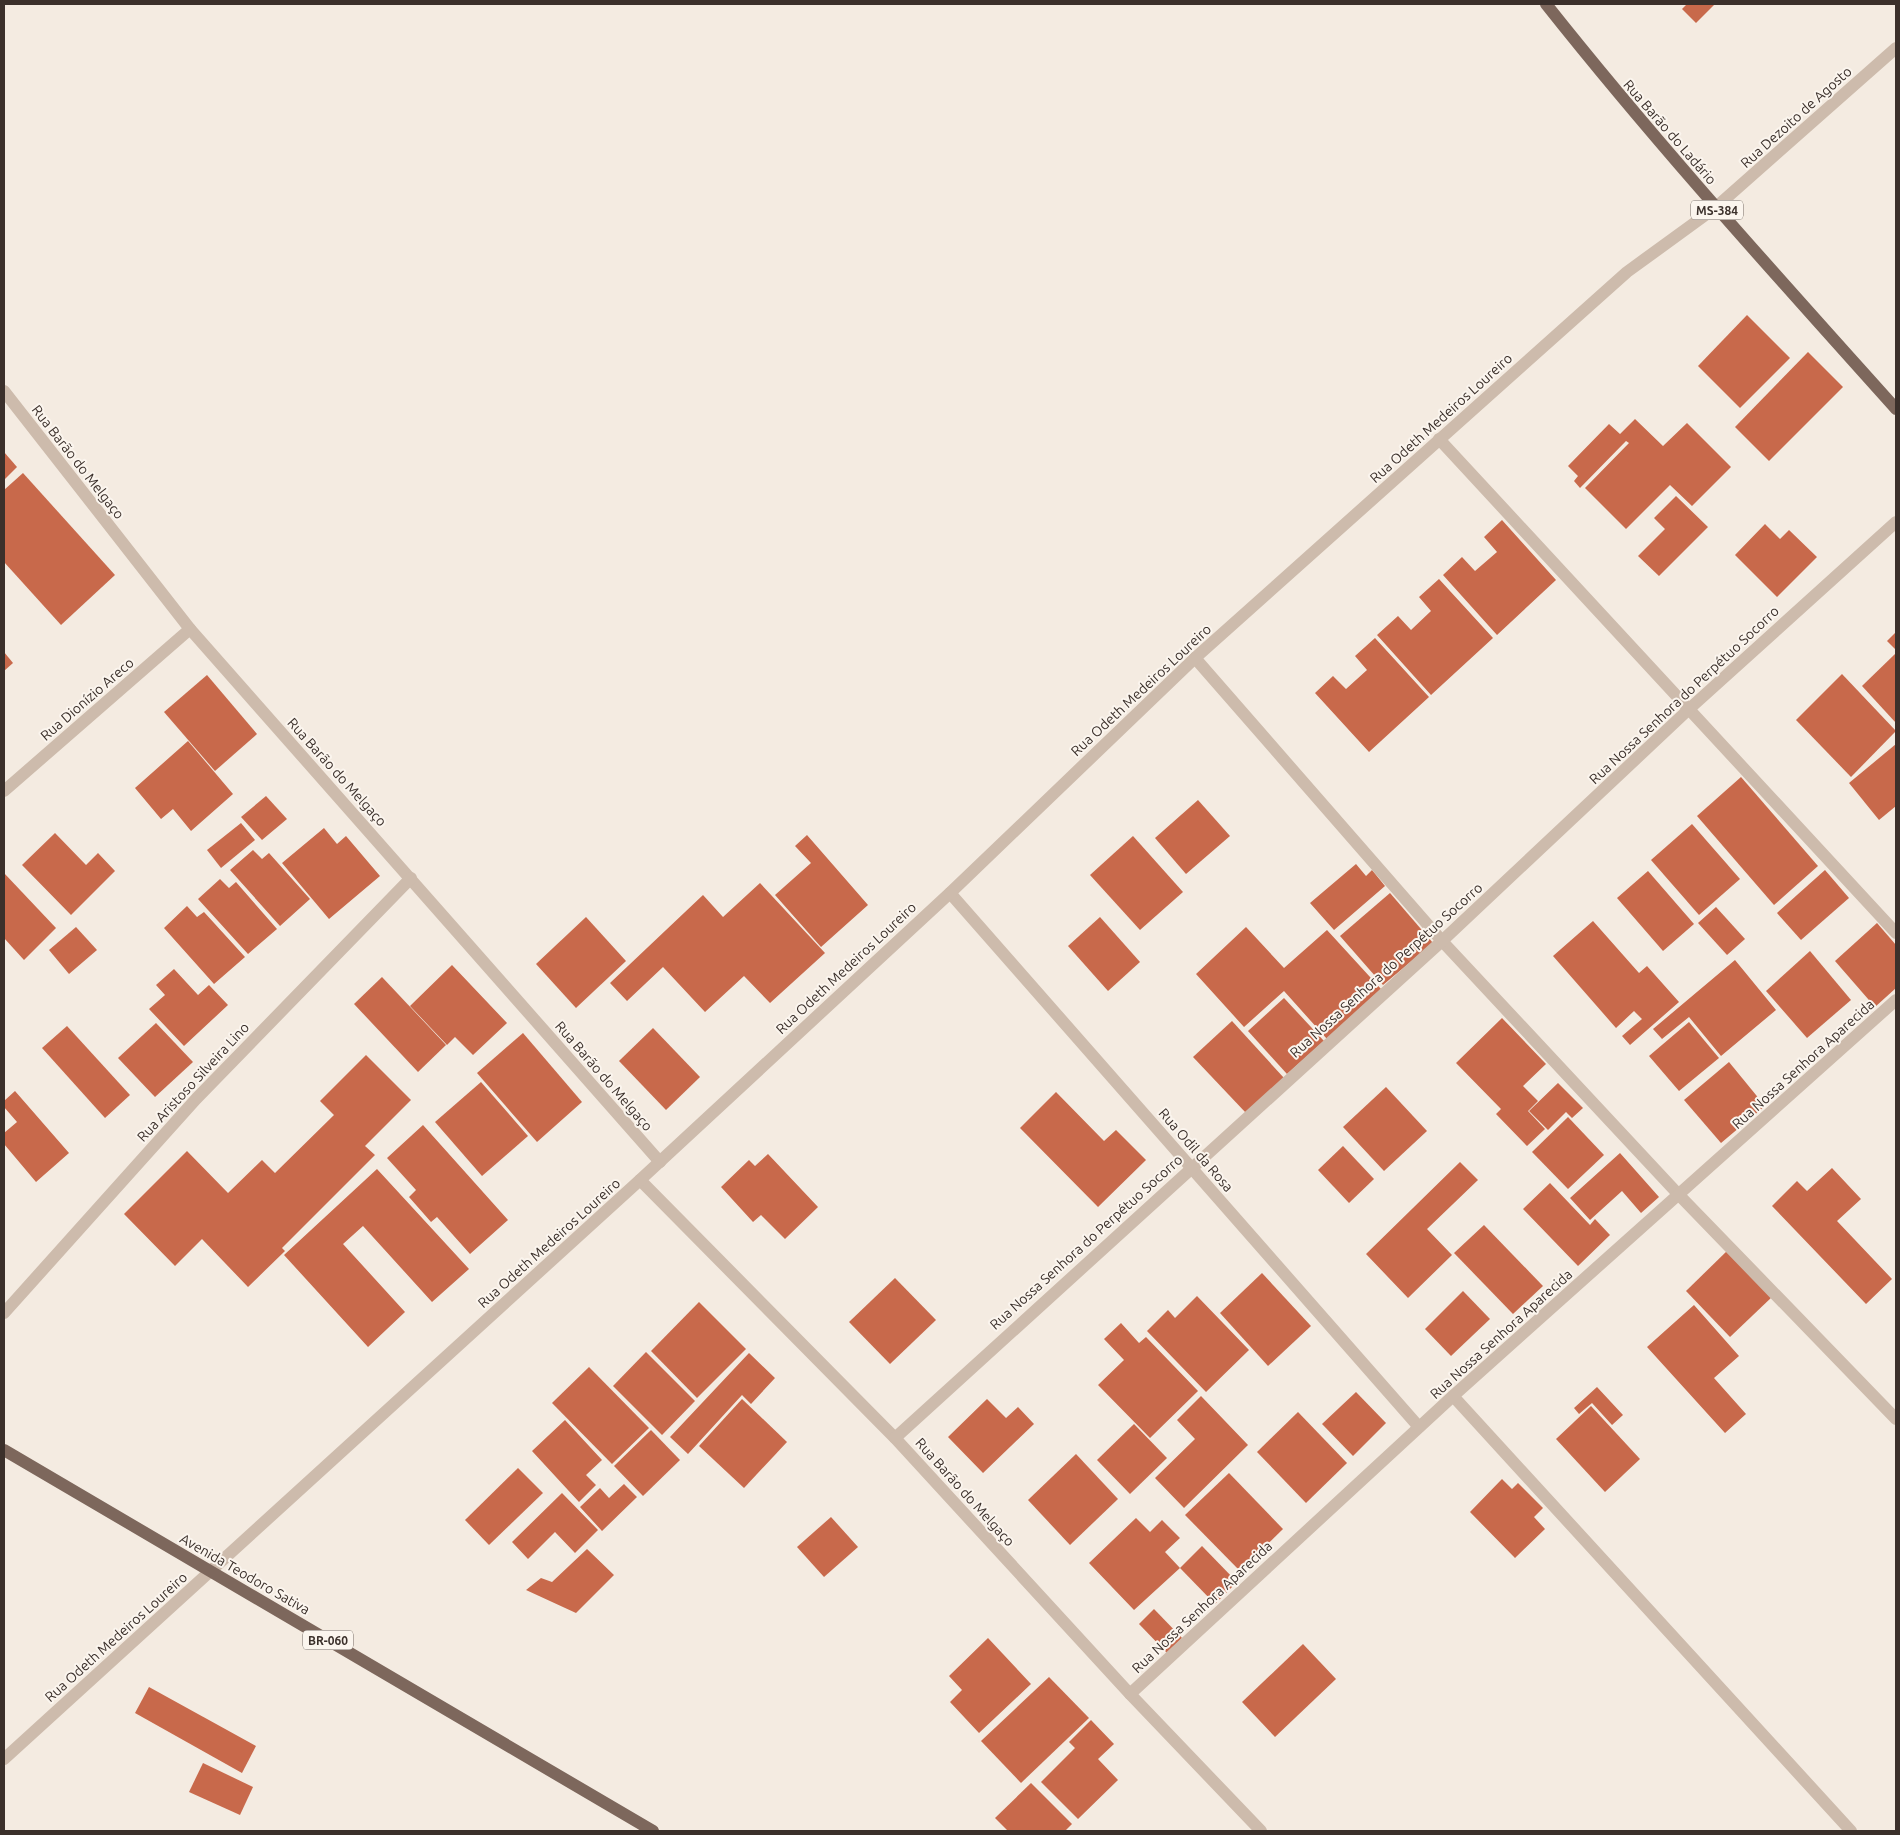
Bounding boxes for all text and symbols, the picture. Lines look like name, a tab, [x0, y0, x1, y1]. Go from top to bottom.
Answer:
street label: Rua Dezoito de Agosto	[1737, 63, 1855, 171]
street label: Rua Barão do Ladário	[1620, 76, 1720, 188]
road number: MS-384	[1691, 200, 1743, 220]
street label: Rua Odeth Medeiros Loureiro	[1367, 350, 1515, 486]
street label: Rua Barão do Melgaço	[29, 402, 127, 522]
street label: Rua Nossa Senhora do Perpétuo Socorro	[1586, 603, 1782, 787]
street label: Rua Odeth Medeiros Loureiro	[1068, 621, 1214, 759]
street label: Rua Dionízio Areco	[37, 654, 137, 744]
street label: Rua Barão do Melgaço	[284, 715, 390, 829]
street label: Rua Nossa Senhora do Perpétuo Socorro	[1287, 879, 1485, 1061]
street label: Rua Odeth Medeiros Loureiro	[773, 899, 919, 1037]
street label: Rua Nossa Senhora Aparecida	[1729, 996, 1877, 1132]
street label: Rua Barão do Melgaço	[552, 1018, 656, 1134]
street label: Rua Aristoso Silveira Lino	[134, 1019, 252, 1145]
street label: Rua Odil da Rosa	[1155, 1105, 1237, 1195]
street label: Rua Nossa Senhora do Perpétuo Socorro	[987, 1151, 1185, 1333]
street label: Rua Odeth Medeiros Loureiro	[475, 1175, 623, 1311]
street label: Rua Nossa Senhora Aparecida	[1427, 1266, 1575, 1402]
street label: Rua Barão do Melgaço	[912, 1435, 1018, 1549]
street label: Avenida Teodoro Sativa	[177, 1530, 313, 1618]
street label: Rua Nossa Senhora Aparecida	[1129, 1538, 1275, 1676]
street label: Rua Odeth Medeiros Loureiro	[42, 1569, 190, 1705]
road number: BR-060	[303, 1630, 353, 1650]

